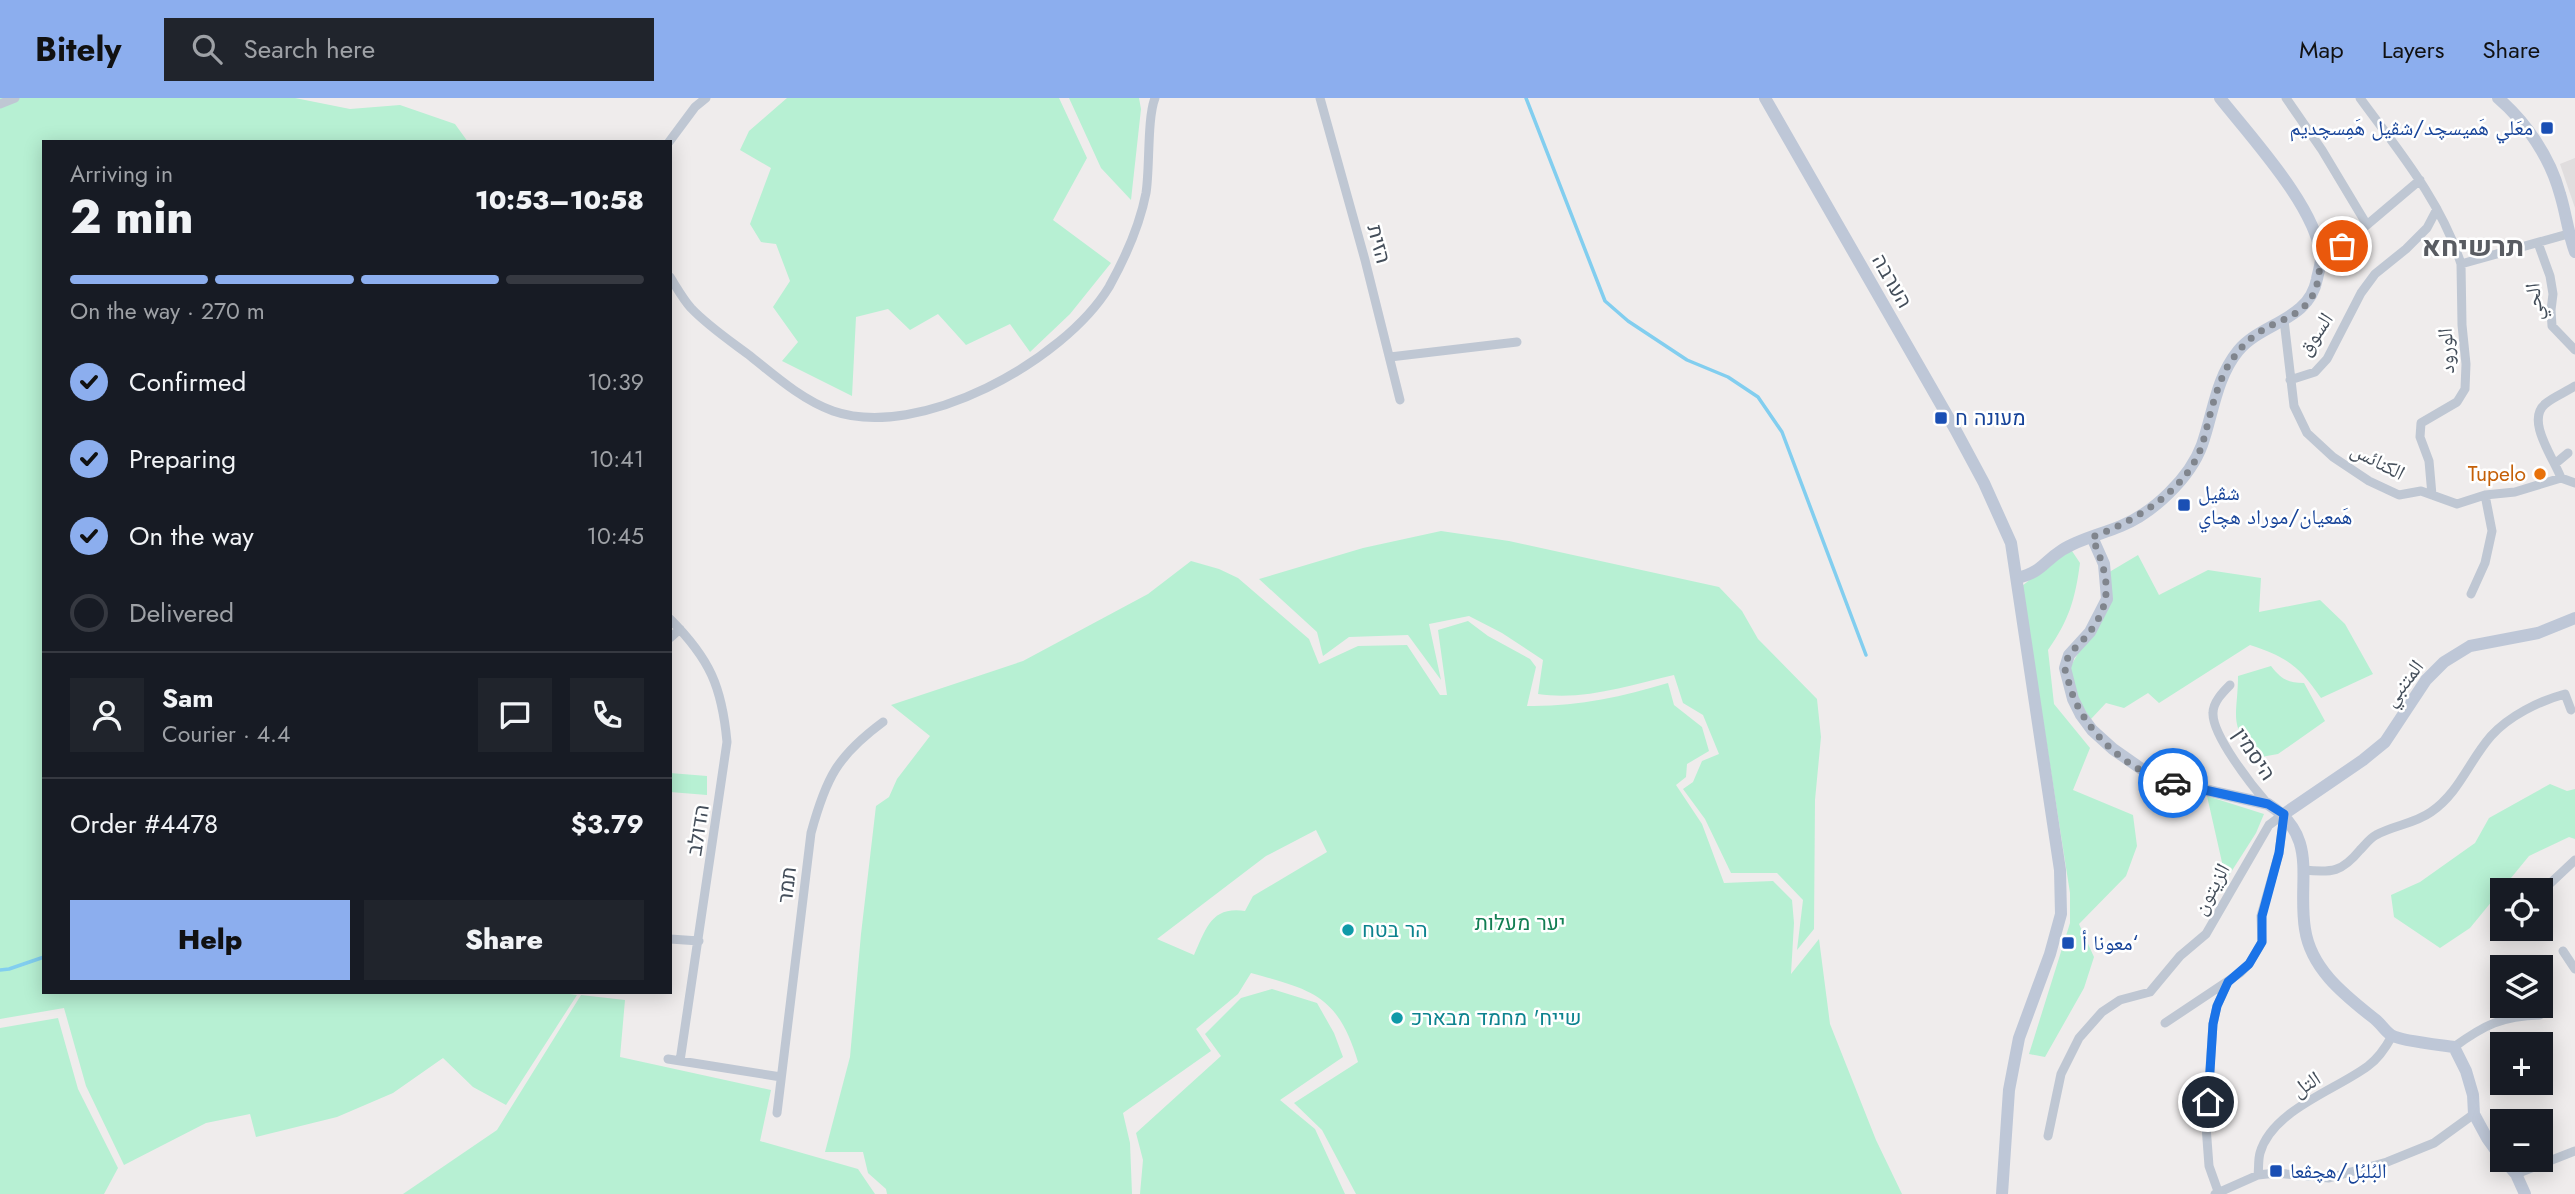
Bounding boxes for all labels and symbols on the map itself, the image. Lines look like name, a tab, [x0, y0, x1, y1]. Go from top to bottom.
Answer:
place label: معَلي هَميسچد/شڤيل هَمِسچديم	[2290, 113, 2533, 144]
marker: معَلي هَميسچد/شڤيل هَمِسچديم	[2539, 120, 2555, 136]
pin	[2312, 216, 2372, 276]
street label: הזית	[1359, 221, 1399, 267]
district label: תרשיחא	[2422, 226, 2524, 267]
street label: הערבה	[1864, 248, 1920, 314]
street label: الحي	[2517, 282, 2552, 322]
street label: السوق	[2289, 306, 2341, 362]
street label: الورود	[2430, 327, 2462, 375]
place label: מעונה ח	[1955, 403, 2026, 433]
marker: מעונה ח	[1933, 410, 1949, 426]
street label: الكنائس	[2345, 434, 2411, 488]
place label: Tupelo	[2468, 459, 2526, 489]
marker: Tupelo	[2532, 466, 2548, 482]
place label: شڤيل هَمعيان/موراد هچاي	[2198, 478, 2352, 533]
marker: شڤيل هَمعيان/موراد هچاي	[2176, 497, 2192, 513]
street label: المتنبي	[2375, 653, 2432, 714]
street label: היסמין	[2225, 722, 2283, 786]
courier	[2138, 748, 2208, 818]
street label: הדולב	[679, 802, 717, 858]
street label: الزيتون	[2185, 858, 2237, 920]
street label: תמר	[770, 865, 804, 905]
park label: יער מעלות	[1475, 908, 1565, 938]
place label: הר בטח	[1362, 915, 1428, 945]
marker: הר בטח	[1340, 922, 1356, 938]
place label: معونا أ‘	[2082, 928, 2138, 958]
marker: معونا أ‘	[2060, 935, 2076, 951]
place label: שייח' מחמד מבארכ	[1411, 1003, 1581, 1033]
marker: שייח' מחמד מבארכ	[1389, 1010, 1405, 1026]
street label: التل	[2286, 1063, 2326, 1105]
pin	[2178, 1072, 2238, 1132]
place label: البُلبُل/هچڤعا	[2290, 1156, 2387, 1186]
marker: البُلبُل/هچڤعا	[2268, 1163, 2284, 1179]

